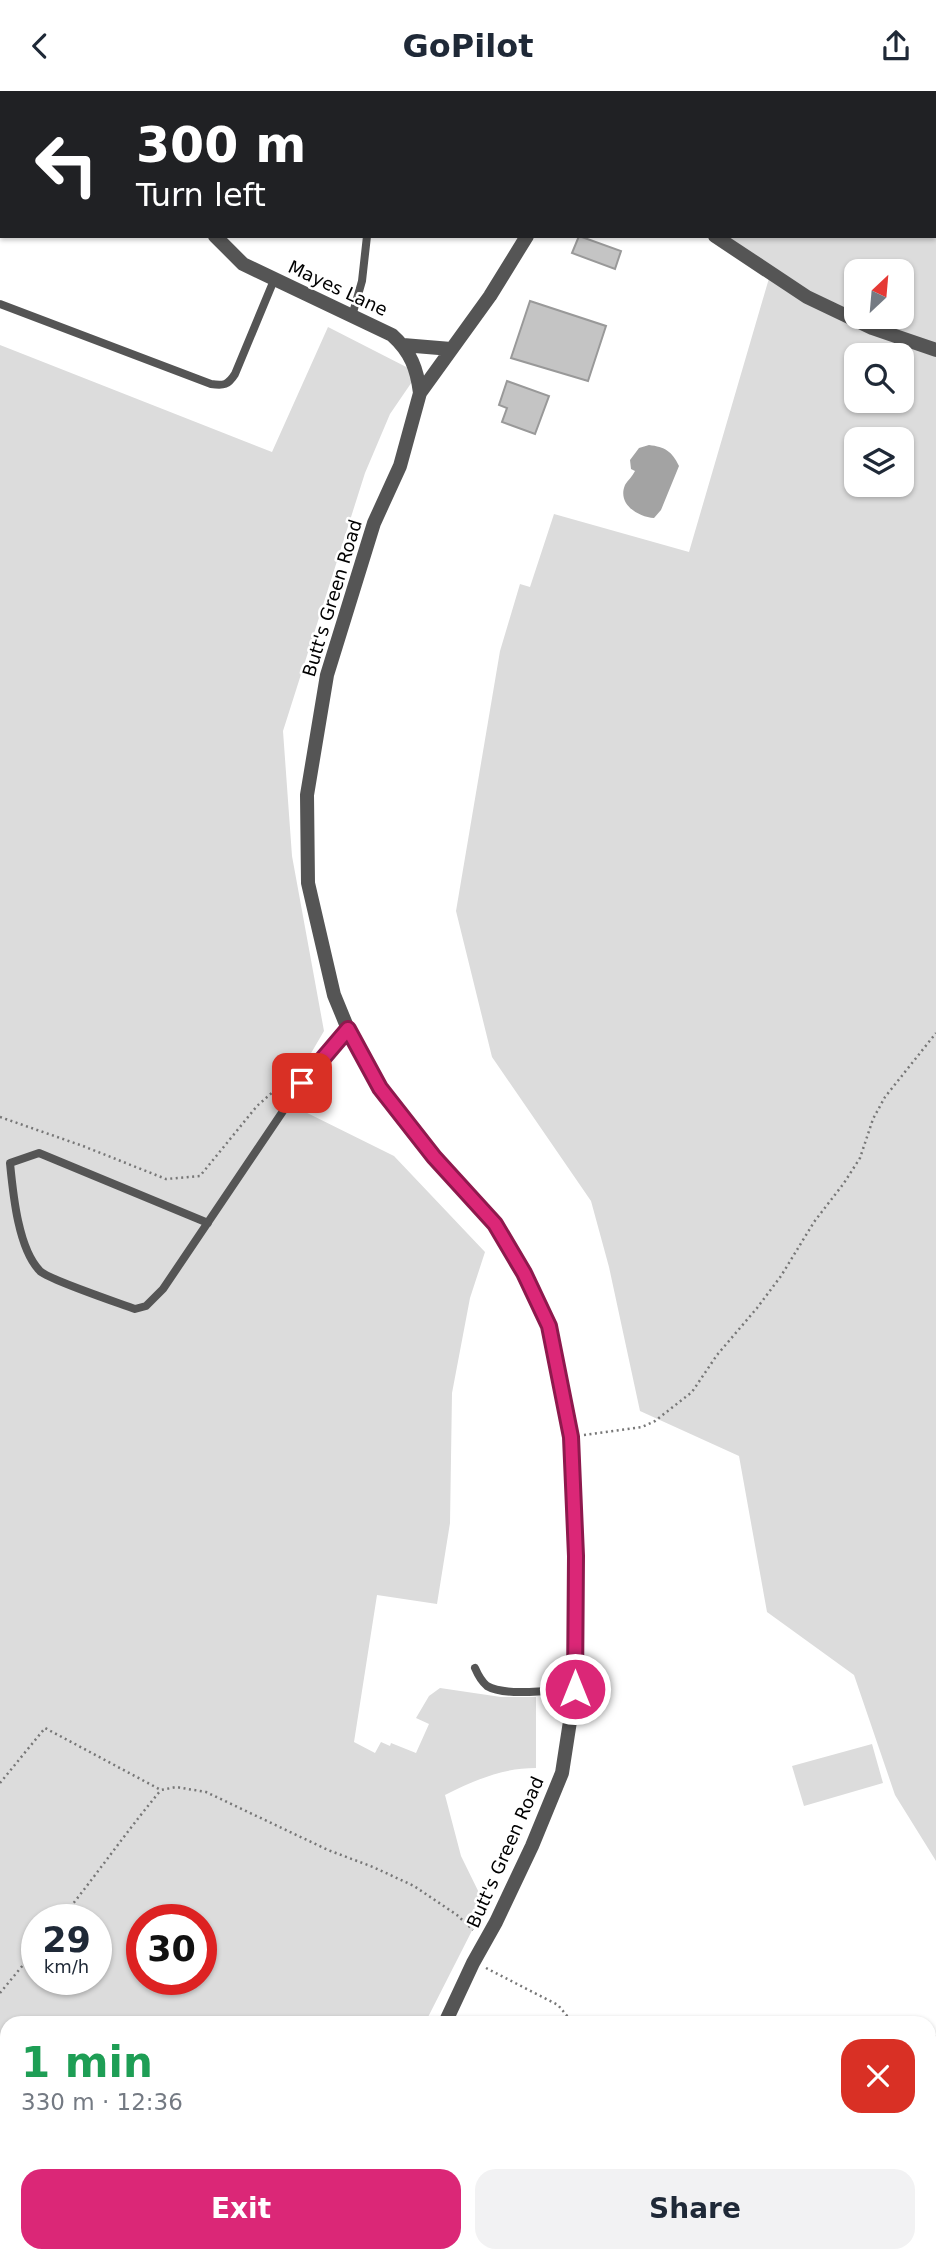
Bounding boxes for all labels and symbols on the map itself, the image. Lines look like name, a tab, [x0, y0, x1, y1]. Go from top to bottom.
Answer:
street label: Mayes Lane	[285, 256, 391, 320]
north arrow	[844, 259, 914, 329]
street label: Butt's Green Road	[298, 517, 366, 679]
pin	[272, 1053, 332, 1113]
position arrow	[538, 1652, 612, 1726]
street label: Butt's Green Road	[462, 1773, 548, 1931]
speed limit sign: 30	[126, 1904, 217, 1995]

